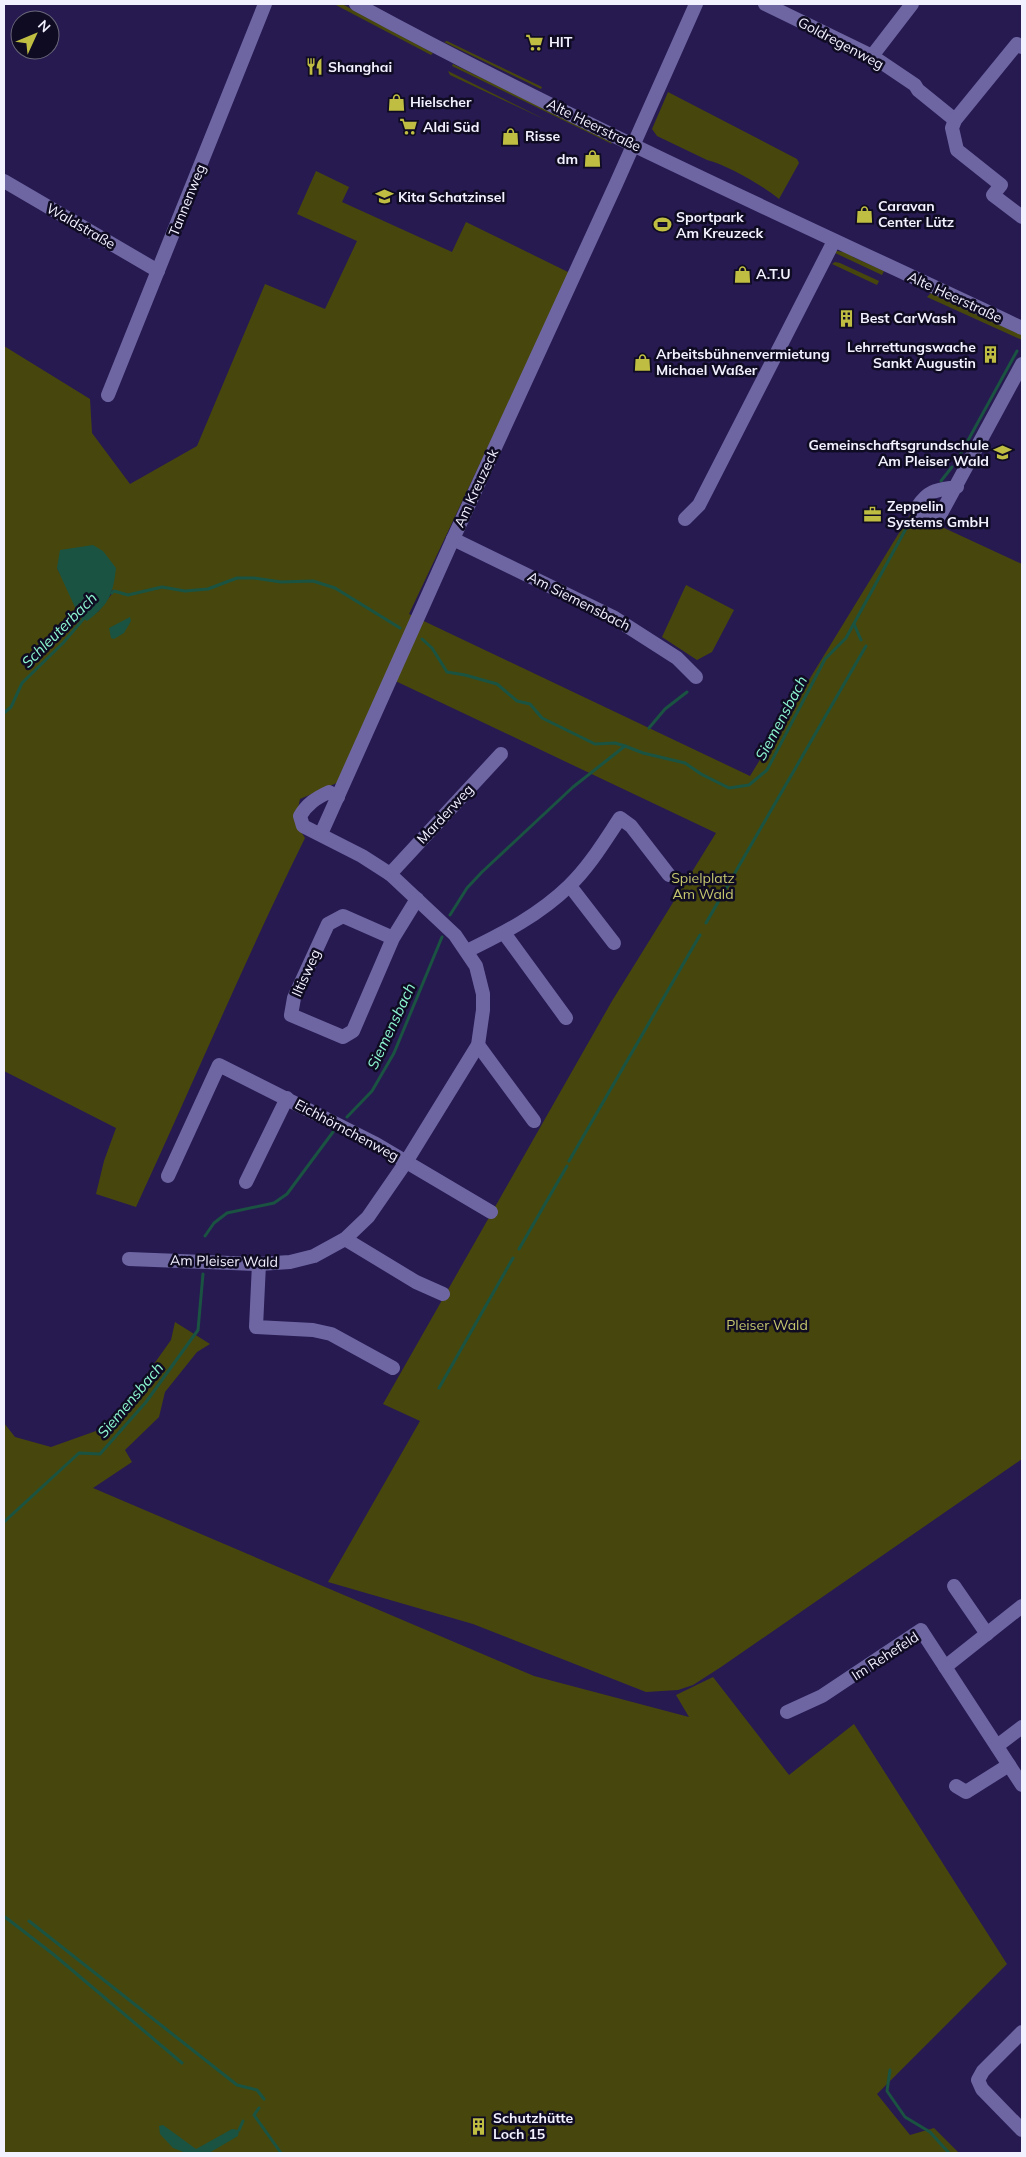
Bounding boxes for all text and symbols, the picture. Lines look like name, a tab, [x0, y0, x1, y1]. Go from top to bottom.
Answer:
north arrow	[10, 10, 60, 60]
street label: Goldregenweg	[795, 13, 887, 73]
text: N	[34, 16, 54, 36]
supermarket icon: HIT	[525, 32, 545, 52]
place label: HIT	[549, 33, 573, 51]
restaurant icon: Shanghai	[304, 57, 324, 77]
place label: Shanghai	[328, 58, 392, 76]
shop icon: Hielscher	[386, 92, 406, 112]
place label: Hielscher	[410, 93, 472, 111]
street label: Alte Heerstraße	[544, 94, 644, 156]
supermarket icon: Aldi Süd	[399, 117, 419, 137]
place label: Aldi Süd	[423, 118, 479, 136]
shop icon: Risse	[501, 126, 521, 146]
place label: Risse	[525, 127, 561, 145]
shop icon: dm	[582, 149, 602, 169]
place label: dm	[557, 150, 578, 168]
street label: Tannenweg	[164, 161, 210, 239]
school or university icon: Kita Schatzinsel	[374, 187, 394, 207]
place label: Kita Schatzinsel	[398, 188, 505, 206]
place label: Caravan Center Lütz	[878, 197, 954, 231]
street label: Waldstraße	[43, 199, 119, 253]
shop icon: Caravan Center Lütz	[854, 204, 874, 224]
place label: Sportpark Am Kreuzeck	[676, 208, 764, 242]
sports icon: Sportpark Am Kreuzeck	[652, 215, 672, 235]
shop icon: A.T.U	[732, 264, 752, 284]
place label: A.T.U	[756, 265, 791, 283]
street label: Alte Heerstraße	[905, 267, 1005, 327]
building icon: Best CarWash	[836, 308, 856, 328]
place label: Best CarWash	[860, 309, 956, 327]
place label: Lehrrettungswache Sankt Augustin	[847, 338, 976, 372]
place label: Arbeitsbühnenvermietung Michael Waßer	[656, 345, 830, 379]
building icon: Lehrrettungswache Sankt Augustin	[980, 345, 1000, 365]
shop icon: Arbeitsbühnenvermietung Michael Waßer	[632, 352, 652, 372]
place label: Gemeinschaftsgrundschule Am Pleiser Wald	[808, 436, 989, 470]
school or university icon: Gemeinschaftsgrundschule Am Pleiser Wald	[993, 443, 1013, 463]
street label: Am Kreuzeck	[450, 445, 502, 530]
place label: Zeppelin Systems GmbH	[887, 497, 989, 531]
office icon: Zeppelin Systems GmbH	[863, 504, 883, 524]
street label: Am Siemensbach	[525, 567, 633, 635]
water label: Schleuterbach	[17, 588, 101, 672]
water label: Siemensbach	[751, 672, 811, 763]
street label: Marderweg	[413, 780, 477, 848]
park label: Spielplatz Am Wald	[671, 869, 735, 903]
street label: Iltisweg	[288, 946, 324, 1000]
water label: Siemensbach	[363, 980, 419, 1072]
street label: Eichhörnchenweg	[292, 1095, 402, 1165]
street label: Am Pleiser Wald	[170, 1251, 278, 1271]
park label: Pleiser Wald	[726, 1316, 808, 1334]
water label: Siemensbach	[93, 1358, 167, 1442]
street label: Im Rehefeld	[848, 1628, 922, 1684]
place label: Schutzhütte Loch 15	[493, 2109, 574, 2143]
building icon: Schutzhütte Loch 15	[469, 2116, 489, 2136]

